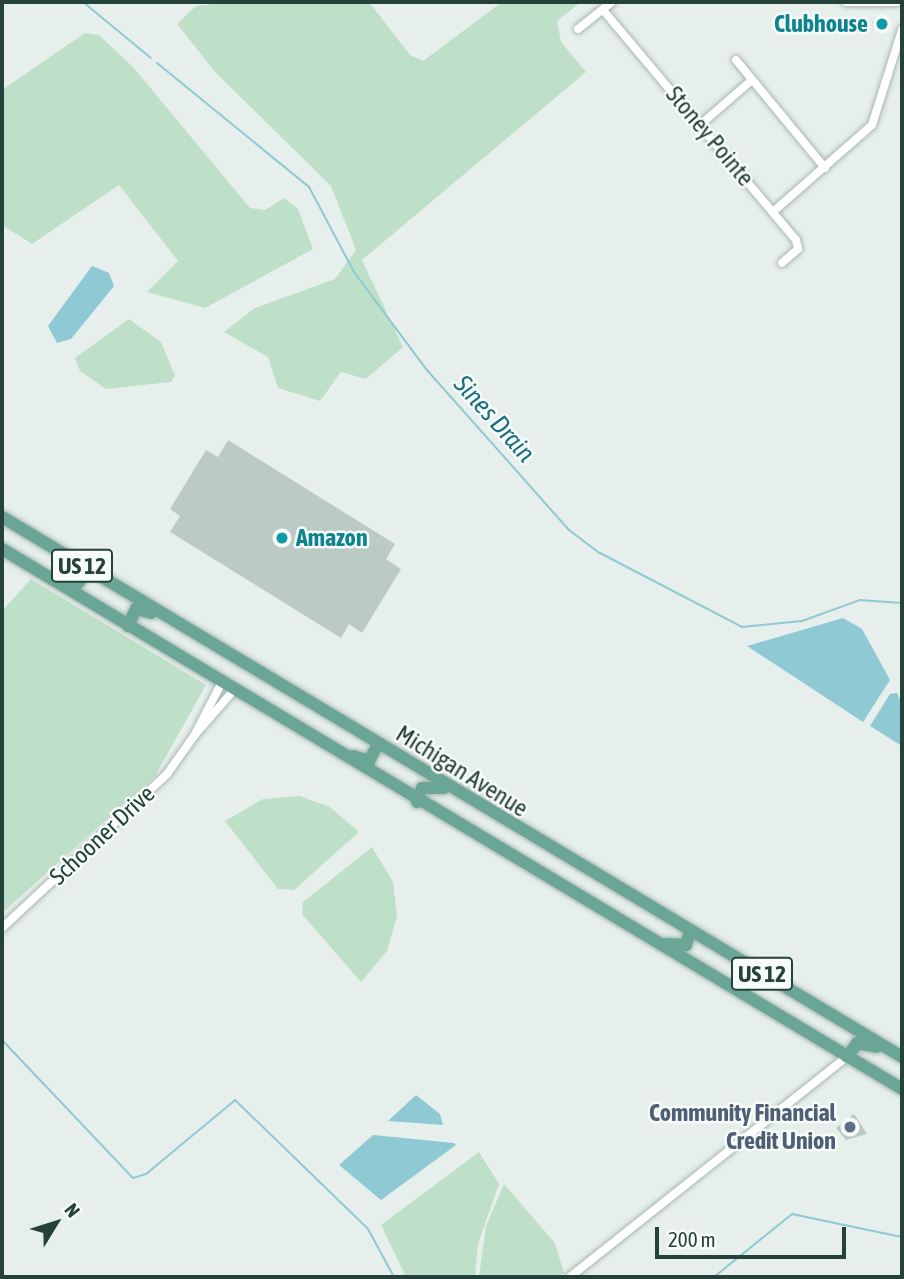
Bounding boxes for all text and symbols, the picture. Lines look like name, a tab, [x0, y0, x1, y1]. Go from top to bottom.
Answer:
place label: Clubhouse	[774, 10, 868, 38]
marker: Clubhouse	[874, 16, 890, 32]
street label: Stoney Pointe	[660, 80, 760, 192]
water label: Sines Drain	[447, 369, 541, 469]
place label: Amazon	[296, 524, 368, 552]
marker: Amazon	[274, 530, 290, 546]
road number: US 12	[50, 546, 114, 586]
street label: Michigan Avenue	[391, 719, 533, 823]
street label: Schooner Drive	[44, 779, 160, 891]
road number: US 12	[730, 954, 794, 993]
place label: Community Financial Credit Union	[649, 1099, 836, 1155]
marker: Community Financial Credit Union	[842, 1119, 858, 1135]
north arrow	[21, 1188, 91, 1258]
text: N	[60, 1199, 85, 1221]
scale bar	[659, 1212, 850, 1256]
text: 200 m	[668, 1227, 716, 1251]

